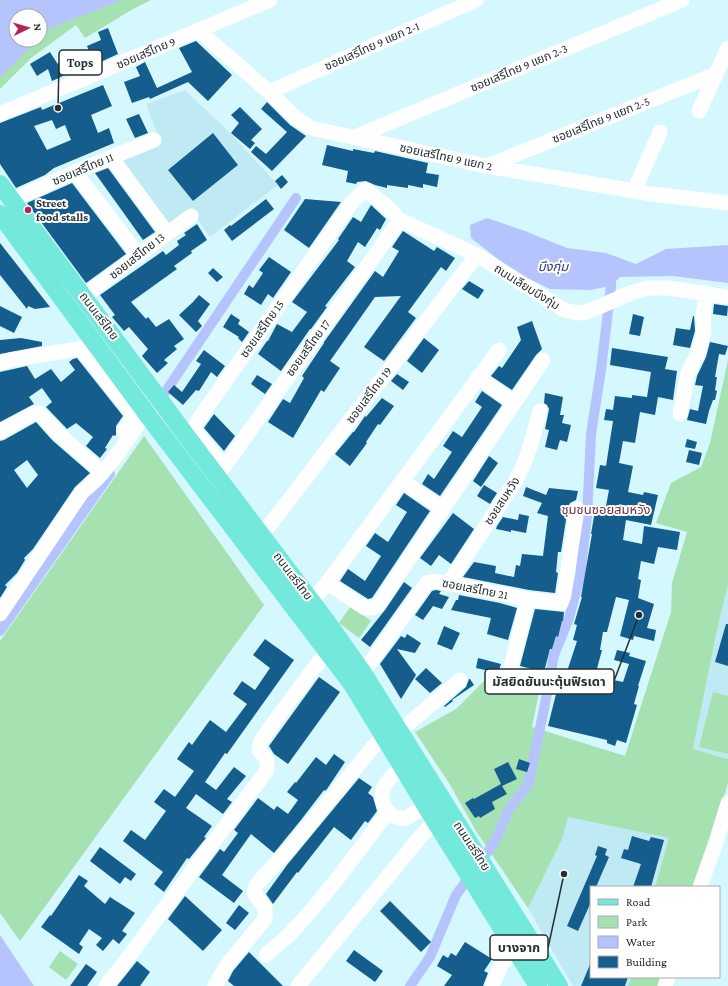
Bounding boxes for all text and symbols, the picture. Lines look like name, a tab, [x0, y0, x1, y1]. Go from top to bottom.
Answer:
north arrow	[8, 8, 48, 48]
street label: ซอยเสรีไทย 9 แยก 2-1	[322, 19, 422, 73]
text: N	[32, 23, 44, 32]
street label: ซอยเสรีไทย 9	[114, 34, 178, 72]
street label: ซอยเสรีไทย 9 แยก 2-3	[468, 41, 570, 95]
callout: Tops	[59, 50, 102, 75]
text: Tops	[67, 55, 93, 70]
street label: ซอยเสรีไทย 9 แยก 2-5	[550, 94, 652, 146]
street label: ซอยเสรีไทย 9 แยก 2	[398, 140, 494, 174]
street label: ซอยเสรีไทย 11	[50, 150, 116, 188]
place label: Street food stalls	[36, 196, 88, 224]
marker: Street food stalls	[23, 205, 33, 215]
street label: ซอยเสรีไทย 13	[106, 230, 168, 282]
water label: บึงกุ่ม	[538, 259, 569, 275]
street label: ถนนเลียบบึงกุ่ม	[492, 261, 562, 313]
street label: ถนนเสรีไทย	[77, 289, 121, 343]
street label: ซอยเสรีไทย 15	[237, 298, 287, 360]
street label: ซอยเสรีไทย 17	[283, 317, 334, 379]
street label: ซอยเสรีไทย 19	[343, 364, 395, 426]
street label: ซอยสมหวัง	[481, 474, 523, 528]
district label: ชุมชนซอยสมหวัง	[561, 502, 651, 517]
street label: ถนนเสรีไทย	[271, 549, 315, 603]
street label: ซอยเสรีไทย 21	[441, 576, 509, 602]
callout: มัสยิดยันนะตุ้นฟิรเดา	[485, 669, 614, 694]
text: มัสยิดยันนะตุ้นฟิรเดา	[492, 674, 606, 689]
street label: ถนนเสรีไทย	[451, 819, 493, 873]
legend	[590, 886, 720, 978]
text: Road	[626, 895, 651, 909]
text: Park	[626, 915, 648, 929]
callout: บางจาก	[490, 935, 548, 960]
text: Water	[626, 935, 656, 949]
text: บางจาก	[498, 940, 540, 955]
text: Building	[626, 955, 667, 969]

